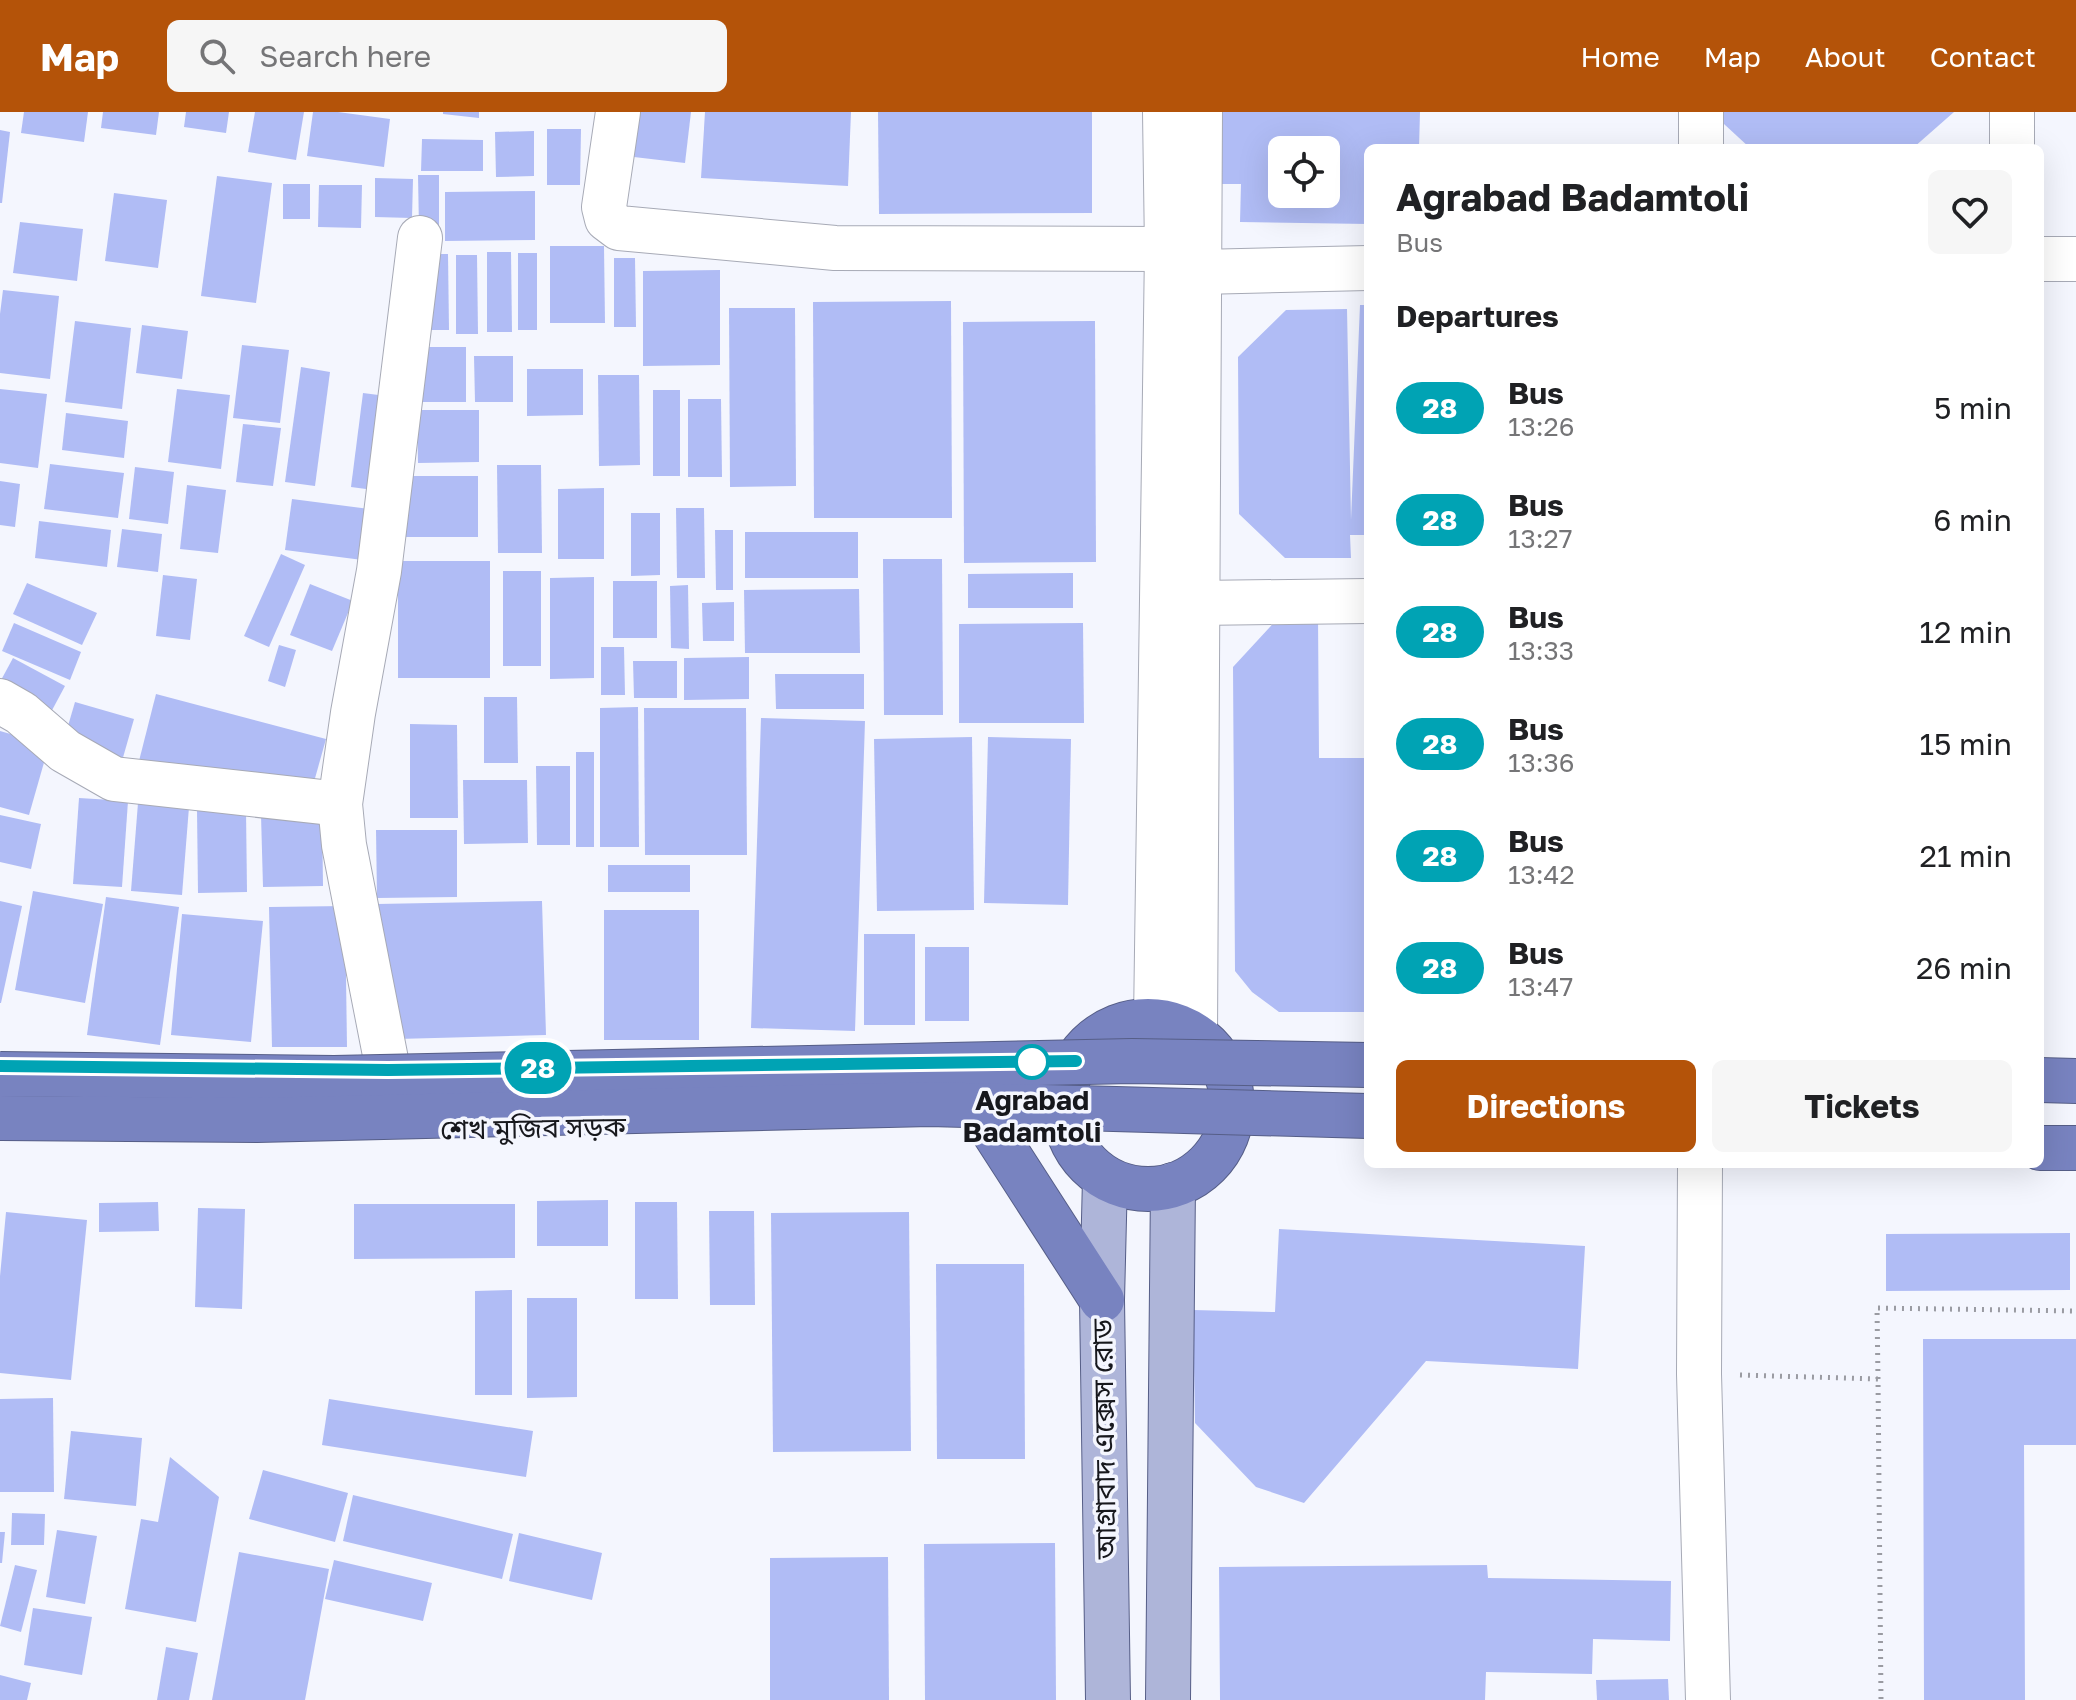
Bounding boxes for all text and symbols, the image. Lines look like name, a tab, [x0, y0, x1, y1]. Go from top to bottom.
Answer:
search box	[167, 20, 727, 92]
text: Map	[40, 34, 119, 79]
icon: search	[195, 34, 239, 78]
text: Search here	[259, 38, 431, 74]
text: Home	[1581, 40, 1660, 73]
text: Map	[1704, 40, 1761, 73]
text: About	[1805, 40, 1886, 73]
text: Contact	[1930, 40, 2036, 73]
map controls	[1268, 136, 1340, 208]
button: locate	[1268, 136, 1340, 208]
button: heart	[1928, 170, 2012, 254]
text: Agrabad Badamtoli	[1396, 174, 1749, 219]
text: Bus	[1396, 227, 1443, 258]
text: Departures	[1396, 298, 1559, 334]
text: Bus	[1508, 375, 1564, 411]
text: 5 min	[1934, 390, 2012, 426]
text: 28	[1422, 391, 1458, 424]
text: 13:26	[1508, 411, 1574, 442]
text: Bus	[1508, 487, 1564, 523]
text: 6 min	[1933, 502, 2012, 538]
text: 28	[1422, 503, 1458, 536]
text: 13:27	[1508, 523, 1572, 554]
text: Bus	[1508, 599, 1564, 635]
text: 12 min	[1920, 614, 2012, 650]
text: 28	[1422, 615, 1458, 648]
text: 13:33	[1508, 635, 1574, 666]
text: Bus	[1508, 711, 1564, 747]
text: 15 min	[1920, 726, 2012, 762]
text: 28	[1422, 727, 1458, 760]
text: 13:36	[1508, 747, 1575, 778]
text: Bus	[1508, 823, 1564, 859]
text: 21 min	[1920, 838, 2012, 874]
text: 28	[1422, 839, 1458, 872]
text: 13:42	[1508, 859, 1575, 890]
text: Bus	[1508, 935, 1564, 971]
text: 26 min	[1916, 950, 2012, 986]
text: 28	[1422, 951, 1458, 984]
text: 13:47	[1508, 971, 1573, 1002]
line badge: 28	[502, 1042, 574, 1094]
marker: Agrabad Badamtoli	[1015, 1045, 1049, 1079]
text: 28	[520, 1051, 556, 1084]
button: Directions	[1396, 1060, 1696, 1152]
button: Tickets	[1712, 1060, 2012, 1152]
place label: Agrabad Badamtoli	[963, 1083, 1102, 1148]
street label: শেখ মুজিব সড়ক	[440, 1109, 627, 1147]
street label: আগ্রাবাদ এক্সেস রোড	[1085, 1318, 1122, 1560]

